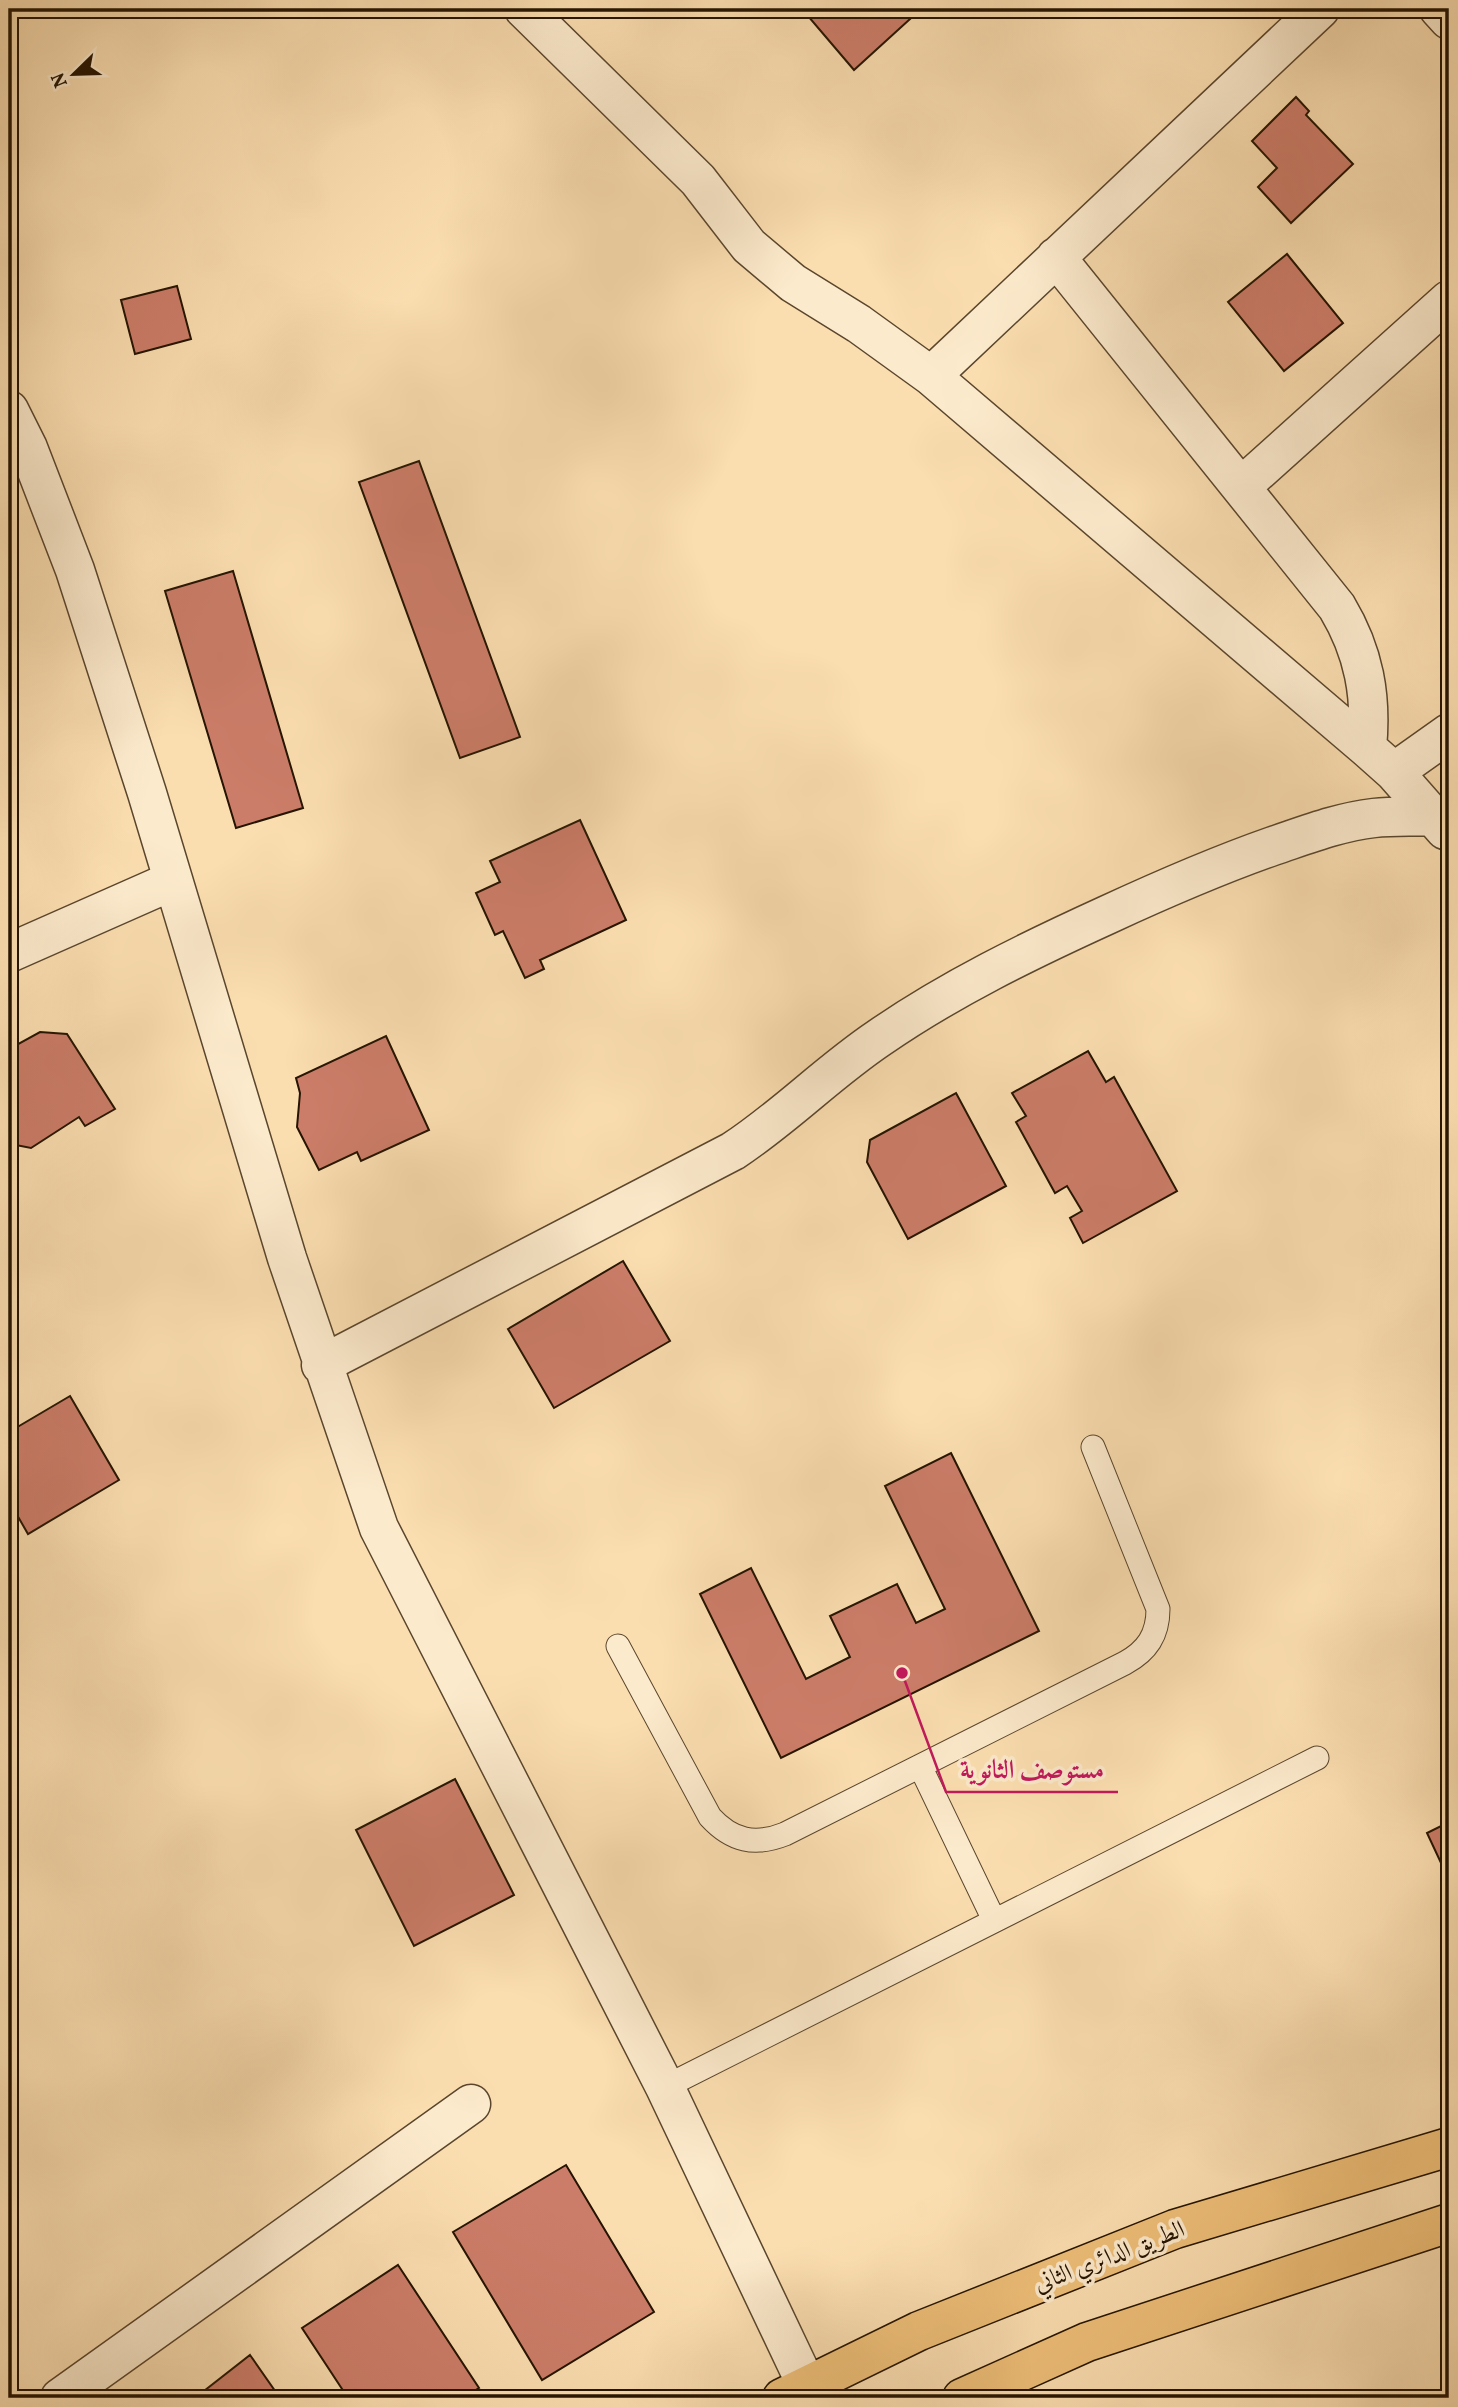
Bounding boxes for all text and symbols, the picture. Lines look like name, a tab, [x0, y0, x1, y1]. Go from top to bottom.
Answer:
north arrow	[38, 38, 108, 108]
text: N	[45, 68, 75, 91]
callout: مستوصف الثانوية	[946, 1745, 1118, 1792]
text: مستوصف الثانوية	[960, 1753, 1104, 1789]
street label: الطريق الدائري الثاني	[1029, 2214, 1190, 2302]

